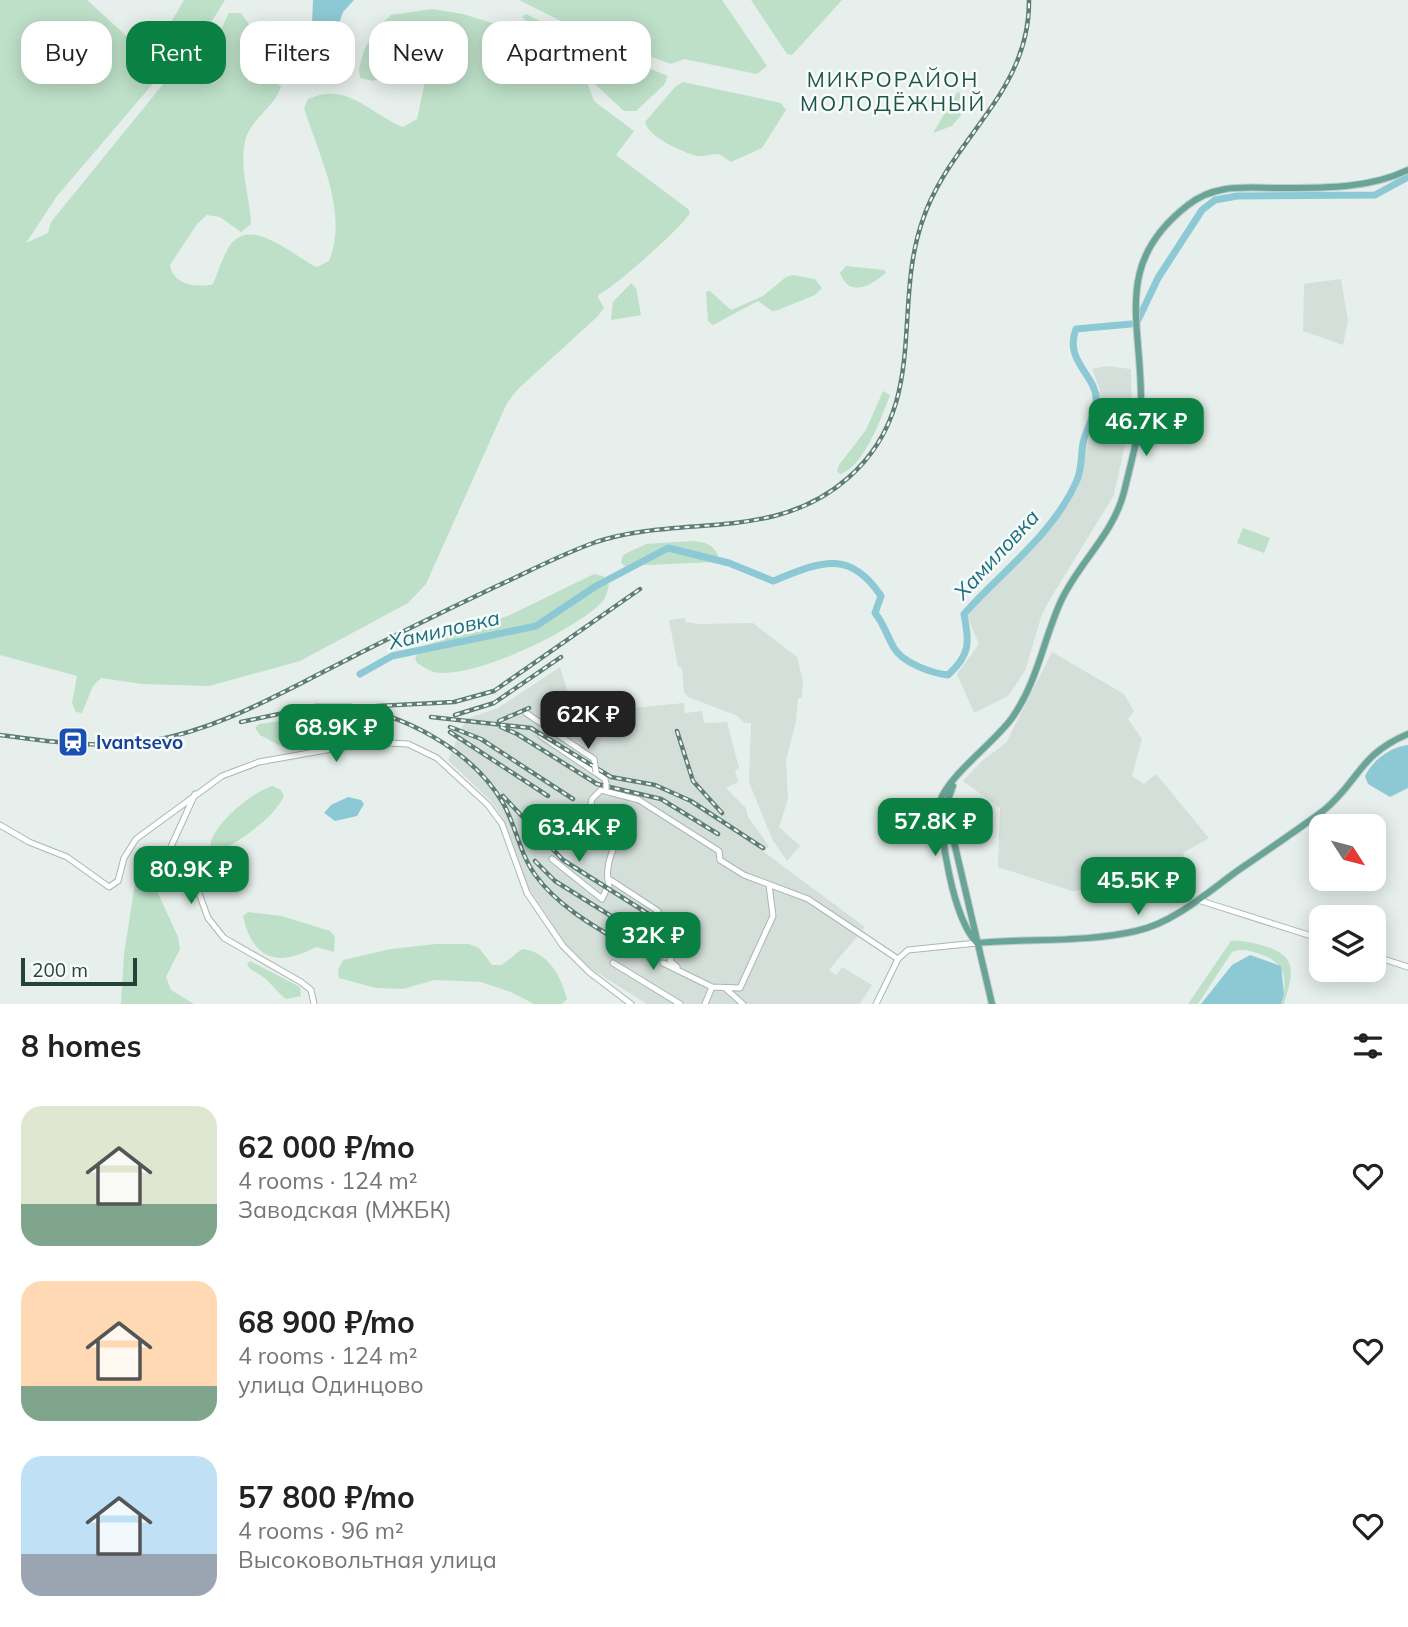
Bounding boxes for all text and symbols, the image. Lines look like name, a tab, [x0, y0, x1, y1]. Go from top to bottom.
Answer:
chip: Buy	[21, 21, 112, 84]
chip: Rent	[126, 21, 226, 84]
chip: Filters	[240, 21, 355, 84]
chip: New	[369, 21, 468, 84]
chip: Apartment	[482, 21, 651, 84]
district label: МИКРОРАЙОН МОЛОДЁЖНЫЙ	[800, 66, 986, 116]
pin: 46.7K ₽	[1081, 398, 1211, 458]
text: 46.7K ₽	[1105, 406, 1187, 435]
water label: Хамиловка	[947, 503, 1044, 605]
water label: Хамиловка	[385, 604, 502, 655]
pin: 62K ₽	[539, 692, 637, 751]
text: 62K ₽	[556, 699, 620, 728]
pin: 68.9K ₽	[271, 704, 401, 764]
text: 68.9K ₽	[295, 712, 377, 741]
station icon: Ivantsevo	[56, 725, 90, 759]
place label: Ivantsevo	[96, 730, 183, 754]
pin: 57.8K ₽	[870, 798, 1000, 858]
pin: 63.4K ₽	[514, 804, 644, 864]
text: 57.8K ₽	[894, 806, 976, 835]
text: 63.4K ₽	[538, 812, 620, 841]
north arrow	[1309, 814, 1386, 891]
map controls	[1309, 814, 1386, 982]
pin: 80.9K ₽	[126, 846, 256, 906]
text: 80.9K ₽	[150, 854, 232, 883]
pin: 45.5K ₽	[1073, 858, 1203, 917]
text: 45.5K ₽	[1097, 865, 1179, 894]
button: layers	[1309, 905, 1386, 982]
pin: 32K ₽	[604, 912, 702, 972]
text: 32K ₽	[621, 920, 685, 949]
scale bar	[21, 955, 136, 987]
text: 200 m	[32, 958, 88, 982]
text: 8 homes	[21, 1027, 142, 1065]
icon: filters	[1349, 1027, 1387, 1065]
text: 62 000 ₽/mo	[238, 1128, 415, 1166]
icon: home	[77, 1134, 161, 1218]
icon: heart	[1349, 1157, 1387, 1195]
text: 4 rooms · 124 m²	[238, 1166, 418, 1195]
text: Заводская (МЖБК)	[238, 1195, 452, 1224]
text: 68 900 ₽/mo	[238, 1303, 415, 1341]
icon: home	[77, 1309, 161, 1393]
icon: heart	[1349, 1332, 1387, 1370]
text: 4 rooms · 124 m²	[238, 1341, 418, 1370]
text: улица Одинцово	[238, 1370, 424, 1399]
text: 57 800 ₽/mo	[238, 1478, 415, 1516]
icon: home	[77, 1484, 161, 1568]
icon: heart	[1349, 1507, 1387, 1545]
text: 4 rooms · 96 m²	[238, 1516, 404, 1545]
text: Высоковольтная улица	[238, 1545, 497, 1574]

